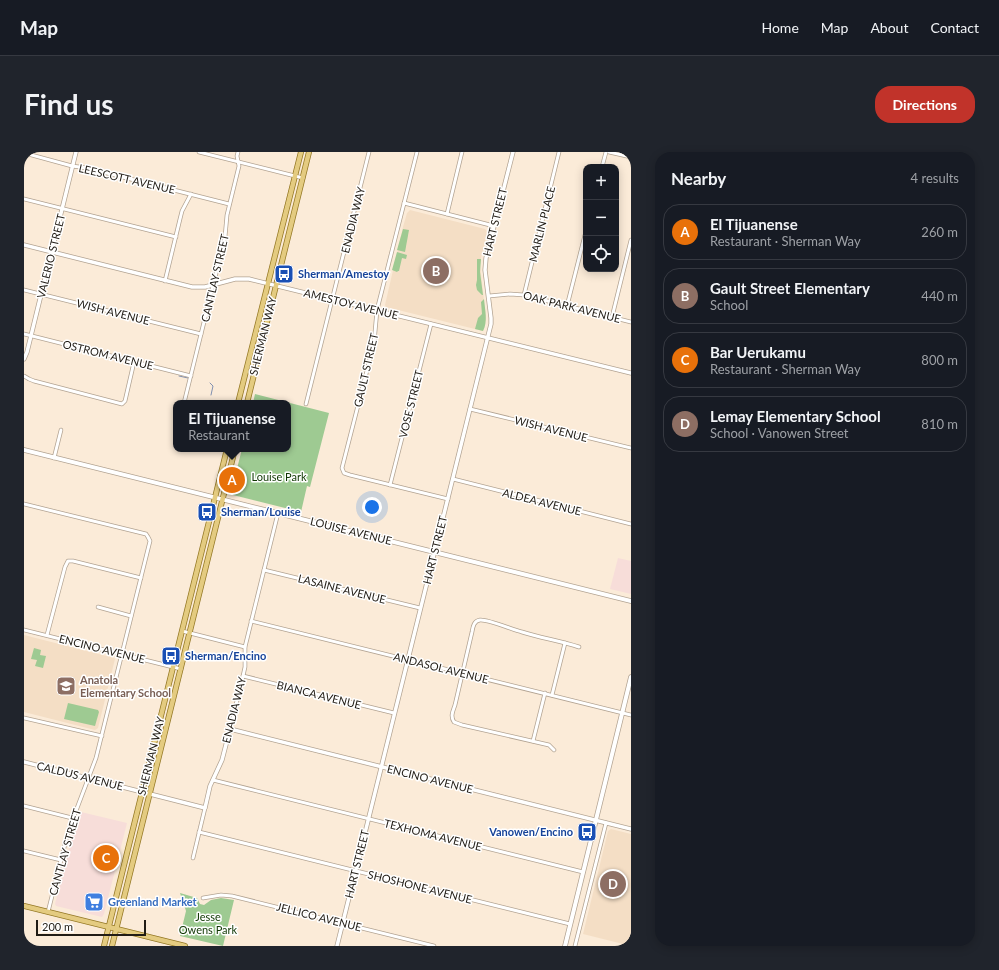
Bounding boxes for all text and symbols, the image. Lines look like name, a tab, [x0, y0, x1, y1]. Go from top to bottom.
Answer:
text: Map	[20, 16, 58, 39]
text: Home	[761, 19, 799, 36]
text: Map	[821, 19, 848, 36]
text: About	[870, 19, 908, 36]
text: Contact	[930, 19, 979, 36]
button: Directions	[875, 86, 975, 123]
text: Find us	[24, 87, 114, 121]
street label: LEESCOTT AVENUE	[78, 161, 177, 196]
map controls	[583, 164, 619, 272]
button: +	[583, 164, 619, 200]
text: Nearby	[671, 168, 726, 189]
text: 4 results	[911, 170, 959, 186]
street label: ENADIA WAY	[338, 185, 367, 254]
street label: MARLIN PLACE	[526, 185, 557, 263]
street label: HART STREET	[480, 186, 509, 257]
button: −	[583, 200, 619, 236]
street label: VALERIO STREET	[34, 212, 67, 299]
text: El Tijuanense	[710, 215, 798, 233]
text: A	[680, 224, 690, 240]
text: 260 m	[921, 224, 958, 240]
street label: CANTLAY STREET	[198, 232, 231, 323]
text: Restaurant · Sherman Way	[710, 233, 861, 249]
button: locate	[583, 236, 619, 272]
pin: B	[423, 256, 449, 286]
bus stop icon: Sherman/Amestoy	[273, 263, 295, 285]
place label: Sherman/Amestoy	[298, 267, 389, 280]
text: Gault Street Elementary	[710, 279, 870, 297]
street label: AMESTOY AVENUE	[303, 285, 400, 322]
street label: OAK PARK AVENUE	[522, 288, 622, 325]
text: B	[681, 288, 689, 304]
text: 440 m	[921, 288, 958, 304]
street label: SHERMAN WAY	[246, 295, 279, 377]
street label: WISH AVENUE	[75, 296, 151, 327]
text: School	[710, 297, 748, 313]
street label: GAULT STREET	[351, 331, 380, 408]
street label: OSTROM AVENUE	[61, 337, 155, 372]
text: Bar Uerukamu	[710, 343, 806, 361]
text: C	[681, 352, 689, 368]
text: 800 m	[921, 352, 958, 368]
text: Restaurant · Sherman Way	[710, 361, 861, 377]
street label: VOSE STREET	[396, 368, 425, 439]
popup	[173, 400, 291, 452]
text: Lemay Elementary School	[710, 407, 881, 425]
text: El Tijuanense	[188, 409, 276, 427]
street label: WISH AVENUE	[513, 413, 589, 444]
text: D	[680, 416, 690, 432]
text: 810 m	[921, 416, 958, 432]
text: School · Vanowen Street	[710, 425, 848, 441]
text: Restaurant	[188, 427, 250, 443]
pin: A	[219, 465, 245, 495]
park label: Louise Park	[251, 470, 307, 483]
street label: ALDEA AVENUE	[501, 485, 583, 518]
your location	[362, 497, 382, 517]
bus stop icon: Sherman/Louise	[196, 501, 218, 523]
place label: Sherman/Louise	[221, 505, 301, 518]
street label: LOUISE AVENUE	[309, 514, 393, 547]
street label: HART STREET	[420, 514, 449, 585]
street label: LASAINE AVENUE	[297, 571, 387, 606]
street label: ENCINO AVENUE	[58, 632, 147, 666]
bus stop icon: Sherman/Encino	[160, 645, 182, 667]
place label: Sherman/Encino	[185, 649, 266, 662]
street label: ANDASOL AVENUE	[392, 649, 490, 686]
place label: Anatola Elementary School	[79, 673, 171, 699]
school or university icon: Anatola Elementary School	[55, 675, 77, 697]
street label: ENADIA WAY	[219, 675, 248, 744]
street label: BIANCA AVENUE	[276, 678, 363, 711]
street label: SHERMAN WAY	[134, 715, 167, 797]
street label: CALDUS AVENUE	[35, 758, 125, 793]
street label: ENCINO AVENUE	[386, 762, 475, 796]
street label: CANTLAY STREET	[46, 806, 83, 897]
street label: TEXHOMA AVENUE	[383, 816, 483, 853]
bus stop icon: Vanowen/Encino	[576, 821, 598, 843]
place label: Vanowen/Encino	[488, 825, 573, 838]
street label: HART STREET	[342, 828, 371, 899]
pin: C	[93, 843, 119, 873]
street label: SHOSHONE AVENUE	[367, 867, 474, 906]
pin: D	[600, 869, 626, 899]
supermarket icon: Greenland Market	[83, 891, 105, 913]
place label: Greenland Market	[108, 895, 198, 908]
street label: JELLICO AVENUE	[275, 900, 363, 933]
park label: Jesse Owens Park	[179, 910, 238, 936]
scale bar	[36, 918, 146, 937]
text: 200 m	[42, 920, 73, 933]

